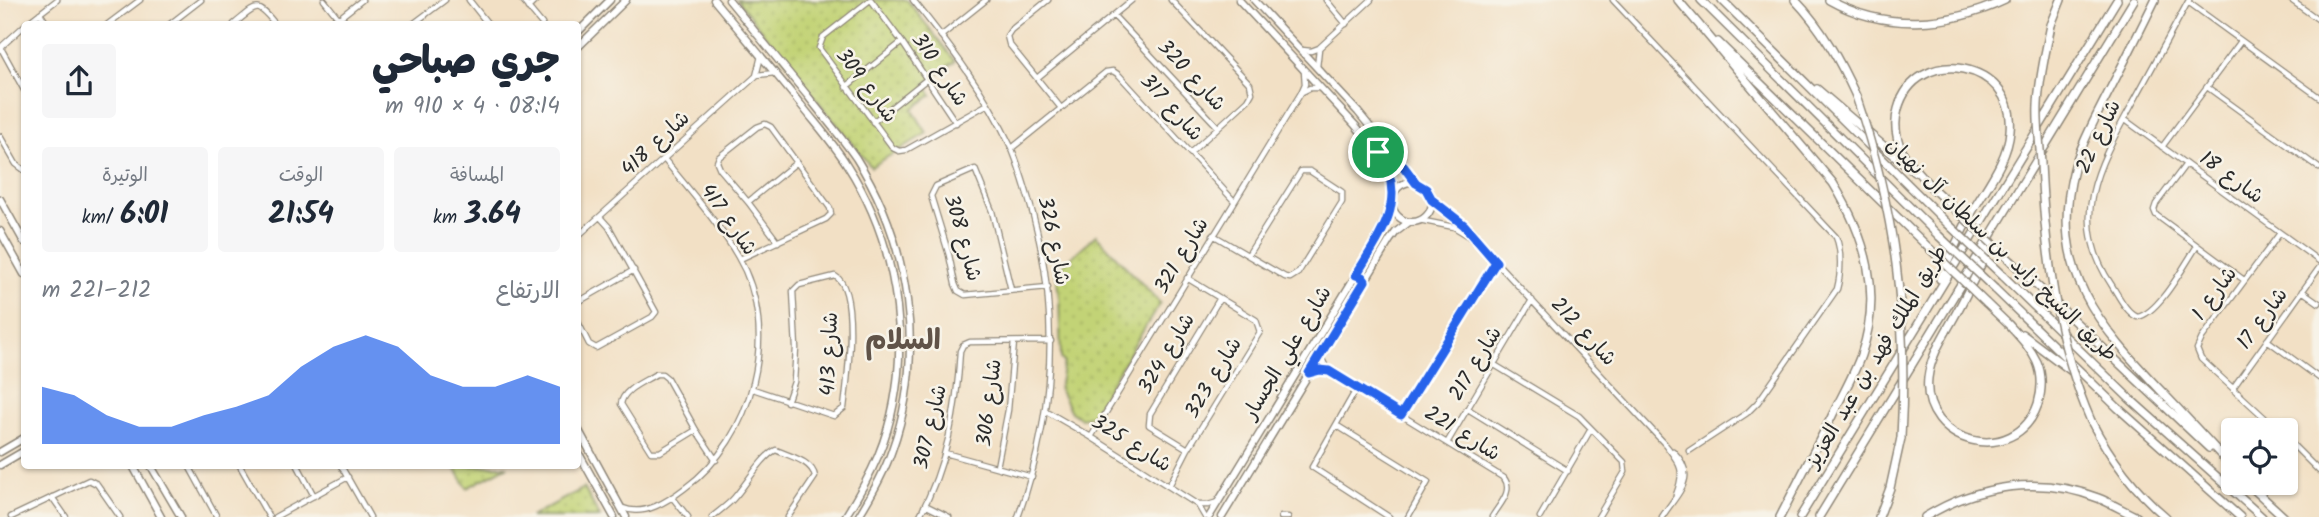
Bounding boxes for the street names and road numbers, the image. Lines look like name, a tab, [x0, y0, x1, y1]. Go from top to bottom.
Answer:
street label: شارع 310	[902, 26, 976, 114]
street label: شارع 320	[1149, 32, 1233, 120]
street label: شارع 309	[827, 41, 905, 131]
street label: شارع 317	[1131, 66, 1211, 150]
street label: شارع 22	[2068, 95, 2130, 179]
street label: شارع 418	[614, 103, 698, 185]
street label: طريق الشيخ زايد بن سلطان آل نهيان	[1877, 130, 2125, 370]
street label: شارع 18	[2192, 143, 2270, 213]
street label: شارع 417	[691, 177, 765, 263]
street label: شارع 308	[934, 191, 990, 285]
street label: شارع 326	[1028, 194, 1078, 288]
street label: شارع 321	[1146, 211, 1218, 301]
street label: طريق الملك فهد بن عبد العزيز	[1796, 239, 1957, 477]
street label: شارع 1	[2184, 260, 2246, 328]
street label: شارع علي الجسار	[1234, 280, 1342, 428]
street label: شارع 17	[2229, 281, 2297, 357]
street label: شارع 212	[1542, 290, 1624, 374]
street label: شارع 324	[1130, 307, 1204, 401]
street label: شارع 413	[812, 311, 848, 397]
street label: شارع 217	[1441, 320, 1511, 408]
street label: شارع 323	[1177, 331, 1251, 425]
street label: شارع 306	[968, 357, 1012, 449]
street label: شارع 307	[905, 381, 957, 473]
street label: شارع 221	[1417, 398, 1507, 470]
street label: شارع 325	[1084, 406, 1178, 482]

